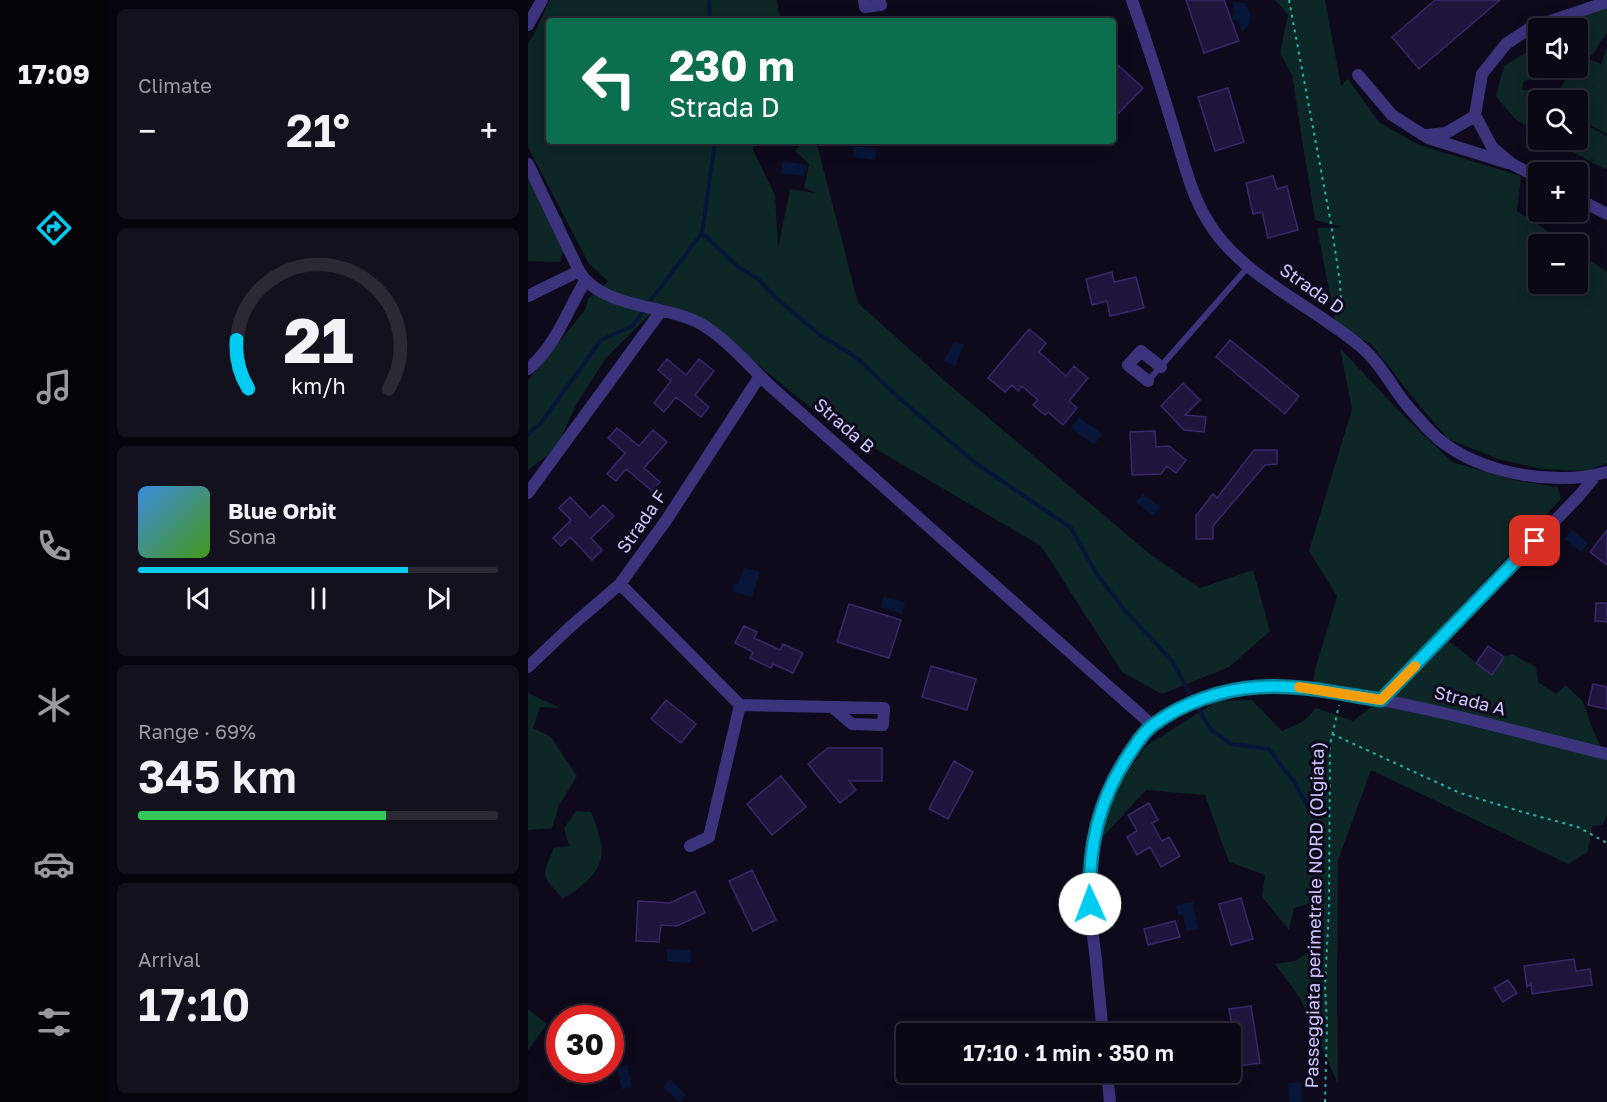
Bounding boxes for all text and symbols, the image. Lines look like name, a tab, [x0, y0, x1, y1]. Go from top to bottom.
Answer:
map controls	[1528, 18, 1588, 294]
button: sound	[1528, 18, 1588, 78]
text: 230 m	[669, 40, 795, 90]
icon: left	[570, 42, 648, 120]
text: 17:09	[18, 58, 90, 90]
text: Climate	[138, 73, 212, 97]
button: search	[1528, 90, 1588, 150]
text: Strada D	[669, 91, 780, 123]
text: 21°	[286, 103, 350, 157]
text: −	[138, 111, 156, 150]
text: +	[480, 111, 498, 150]
button: +	[1528, 162, 1588, 222]
icon: directions	[33, 207, 75, 249]
button: −	[1528, 234, 1588, 294]
street label: Strada D	[1276, 258, 1349, 318]
text: 21	[283, 303, 353, 378]
icon: music	[33, 366, 75, 408]
text: km/h	[291, 374, 345, 400]
street label: Strada B	[810, 393, 879, 458]
street label: Strada F	[612, 486, 671, 557]
text: Blue Orbit	[228, 497, 336, 524]
pin	[1509, 515, 1560, 566]
text: Sona	[228, 524, 276, 548]
icon: arrive	[1518, 524, 1551, 557]
icon: phone	[33, 525, 75, 567]
icon: previous	[182, 582, 215, 615]
icon: pause	[302, 582, 335, 615]
icon: next	[422, 582, 455, 615]
street label: Strada A	[1432, 681, 1508, 720]
icon: climate	[33, 684, 75, 726]
text: Range · 69%	[138, 719, 256, 743]
street label: Passeggiata perimetrale NORD (Olgiata)	[1300, 741, 1328, 1089]
text: 345 km	[138, 749, 297, 803]
icon: car	[33, 843, 75, 885]
position arrow	[1058, 872, 1122, 936]
text: Arrival	[138, 947, 201, 971]
text: 17:10	[138, 977, 250, 1031]
icon: filters	[33, 1001, 75, 1043]
speed limit sign: 30	[546, 1005, 624, 1083]
text: 17:10 · 1 min · 350 m	[963, 1039, 1174, 1066]

